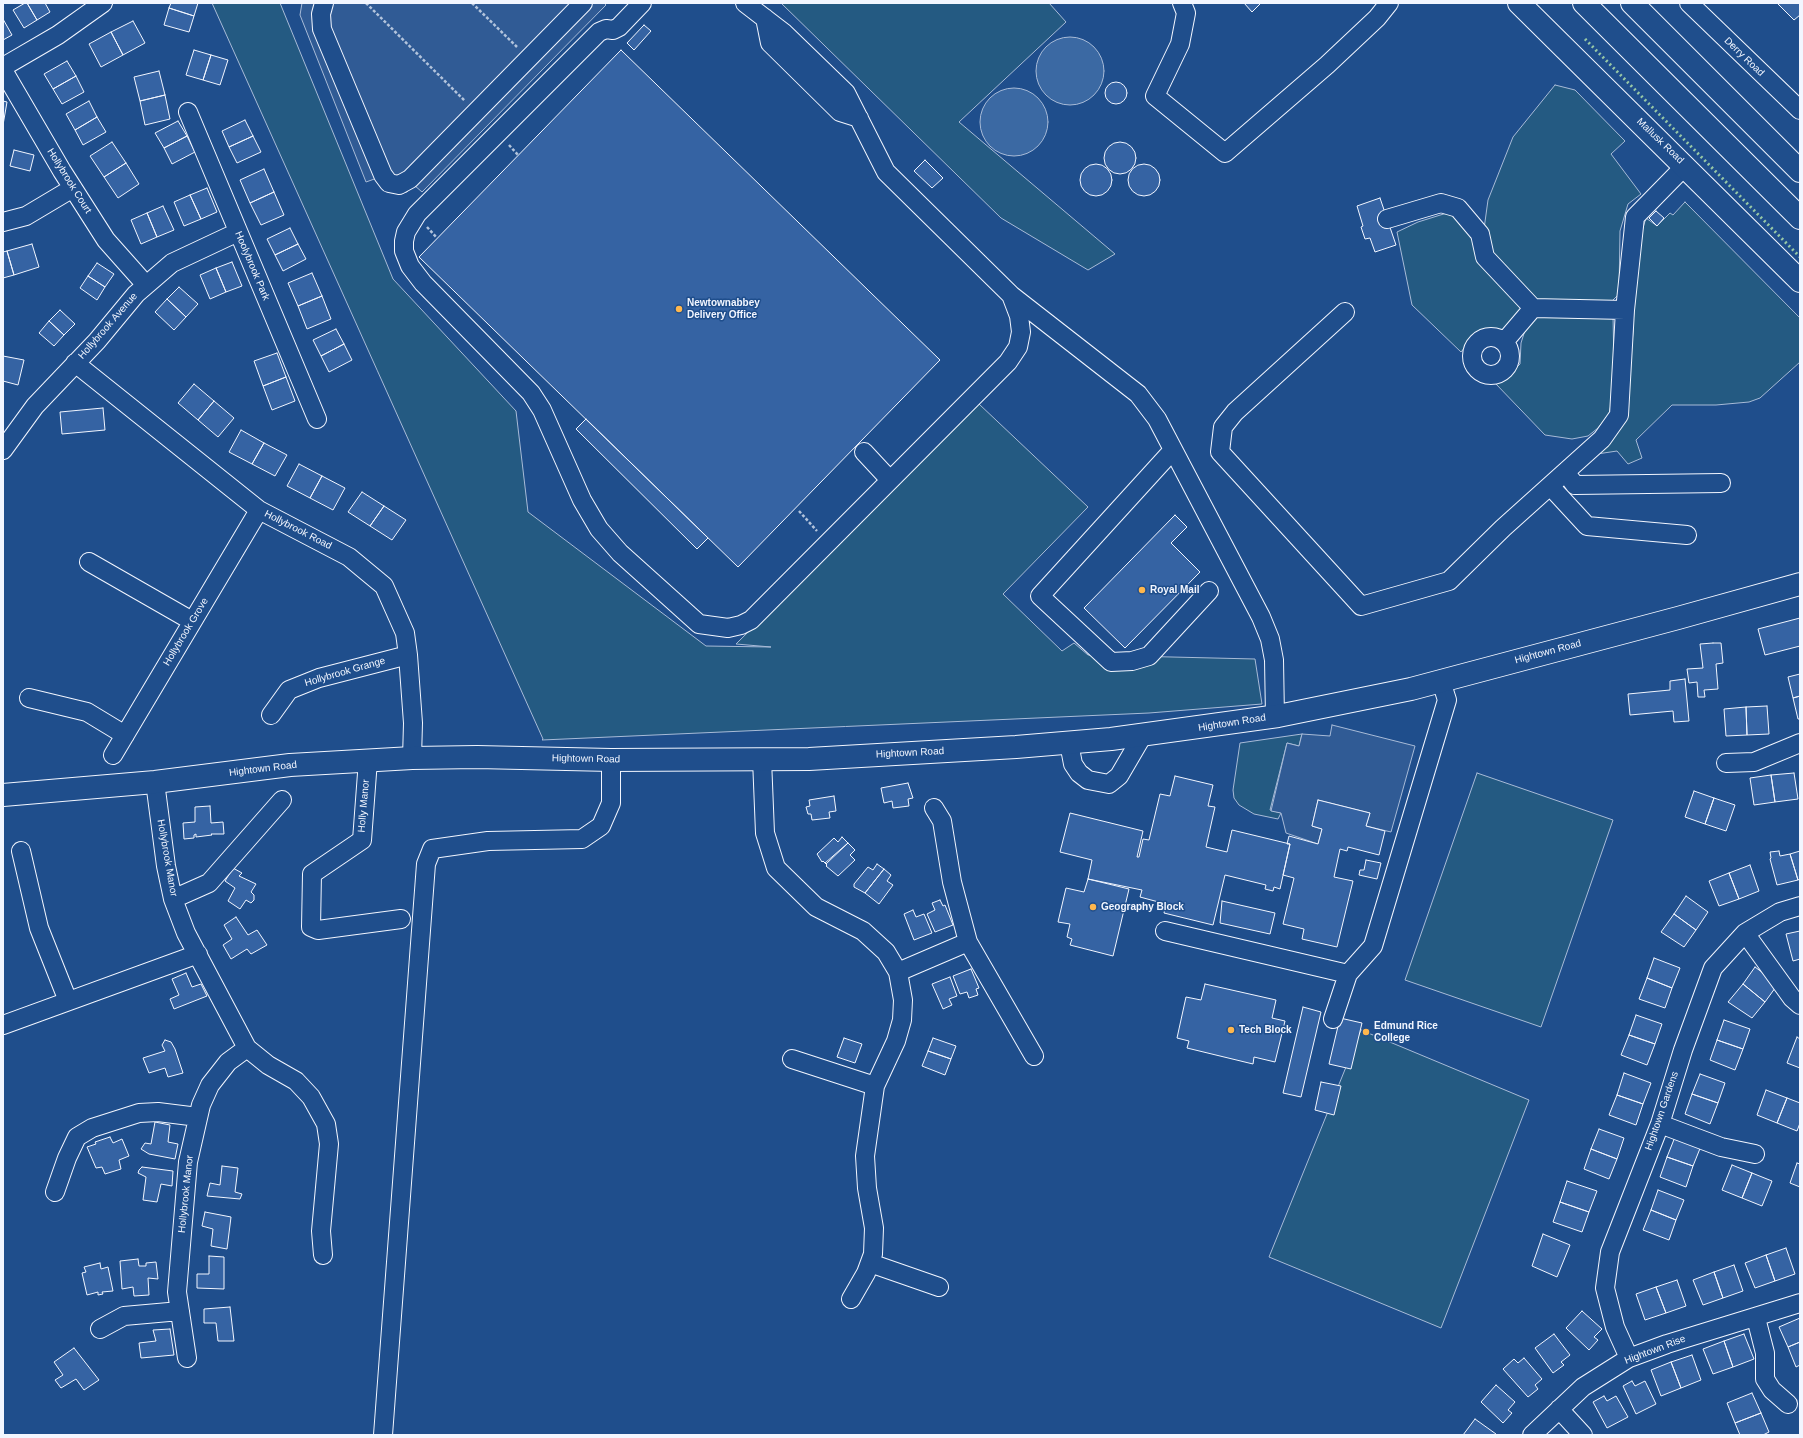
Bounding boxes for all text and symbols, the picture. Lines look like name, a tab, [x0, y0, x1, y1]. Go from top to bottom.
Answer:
street label: Derry Road	[1721, 35, 1767, 79]
street label: Mallusk Road	[1634, 116, 1686, 166]
street label: Hollybrook Court	[44, 146, 94, 216]
street label: Hoolybrook Park	[232, 230, 272, 302]
street label: Hollybrook Avenue	[76, 290, 140, 362]
place label: Newtownabbey Delivery Office	[687, 297, 760, 320]
marker: Newtownabbey Delivery Office	[674, 304, 684, 314]
street label: Hollybrook Road	[262, 508, 334, 552]
place label: Royal Mail	[1150, 584, 1199, 596]
marker: Royal Mail	[1137, 585, 1147, 595]
street label: Hollybrook Grove	[161, 596, 211, 668]
street label: Hightown Road	[1513, 637, 1583, 667]
street label: Hollybrook Grange	[303, 655, 387, 689]
street label: Hightown Road	[1197, 712, 1267, 734]
street label: Hightown Road	[876, 745, 944, 761]
street label: Hightown Road	[552, 752, 620, 766]
street label: Hightown Road	[228, 759, 298, 779]
street label: Holly Manor	[356, 779, 372, 833]
street label: Hollybrook Manor	[154, 818, 180, 898]
place label: Geography Block	[1101, 901, 1184, 913]
marker: Geography Block	[1088, 902, 1098, 912]
place label: Edmund Rice College	[1374, 1020, 1438, 1044]
place label: Tech Block	[1239, 1024, 1292, 1036]
marker: Tech Block	[1226, 1025, 1236, 1035]
marker: Edmund Rice College	[1361, 1027, 1371, 1037]
street label: Hightown Gardens	[1643, 1070, 1681, 1152]
street label: Hollybrook Manor	[176, 1154, 196, 1234]
street label: Hightown Rise	[1623, 1333, 1687, 1367]

